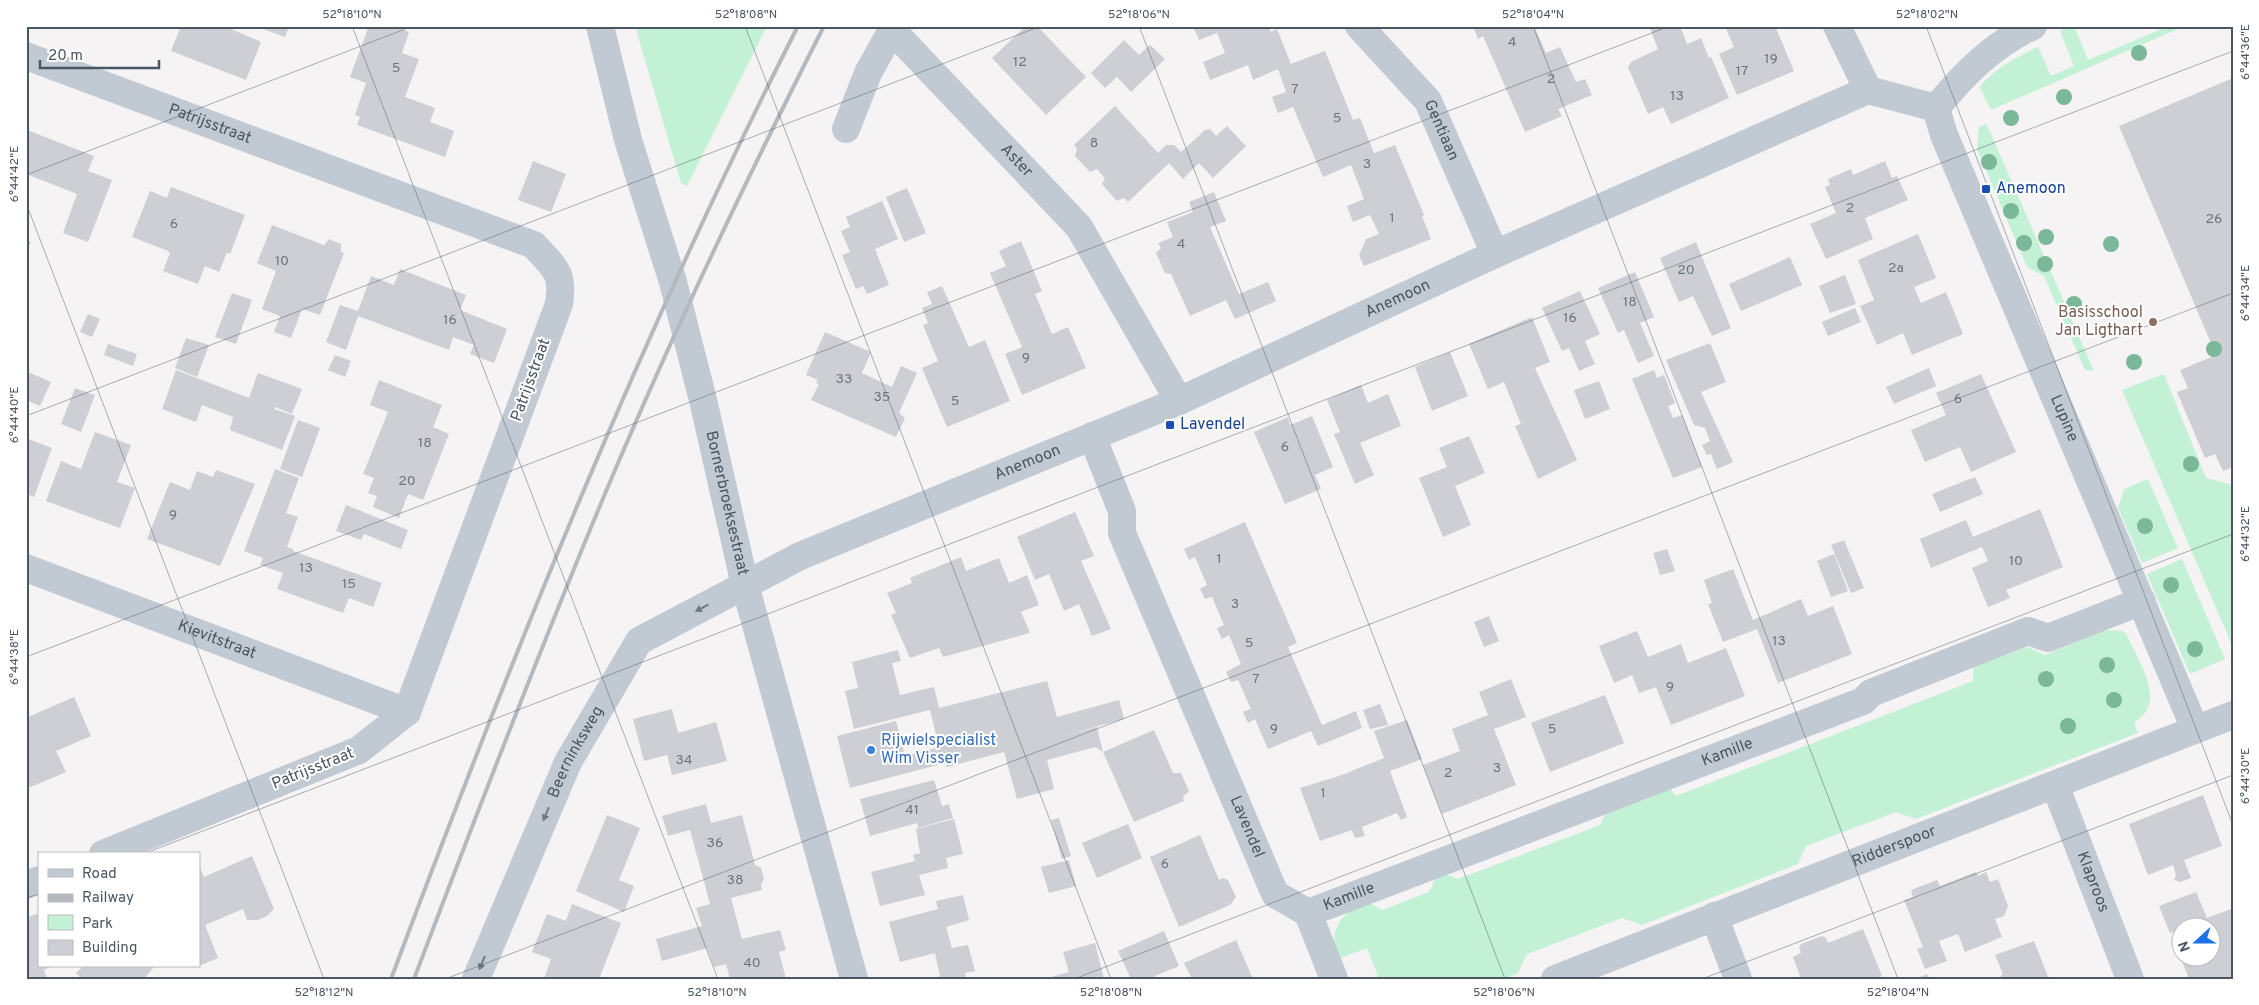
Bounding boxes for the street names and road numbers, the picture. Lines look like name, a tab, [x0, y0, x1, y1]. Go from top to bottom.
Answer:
street label: Gentiaan	[1419, 97, 1463, 164]
street label: Patrijsstraat	[165, 100, 254, 149]
street label: Aster	[996, 140, 1037, 182]
street label: Anemoon	[1362, 275, 1434, 323]
street label: Patrijsstraat	[507, 336, 555, 424]
street label: Lupine	[2045, 392, 2083, 445]
street label: Bornerbroeksestraat	[700, 429, 753, 578]
street label: Anemoon	[992, 440, 1064, 485]
street label: Kievitstraat	[175, 616, 259, 664]
street label: Beerninksweg	[544, 703, 608, 801]
street label: Kamille	[1699, 734, 1756, 772]
street label: Patrijsstraat	[269, 743, 357, 795]
street label: Lavendel	[1225, 793, 1269, 861]
street label: Ridderspoor	[1849, 822, 1939, 872]
street label: Klaproos	[2072, 849, 2113, 915]
street label: Kamille	[1320, 878, 1378, 916]

